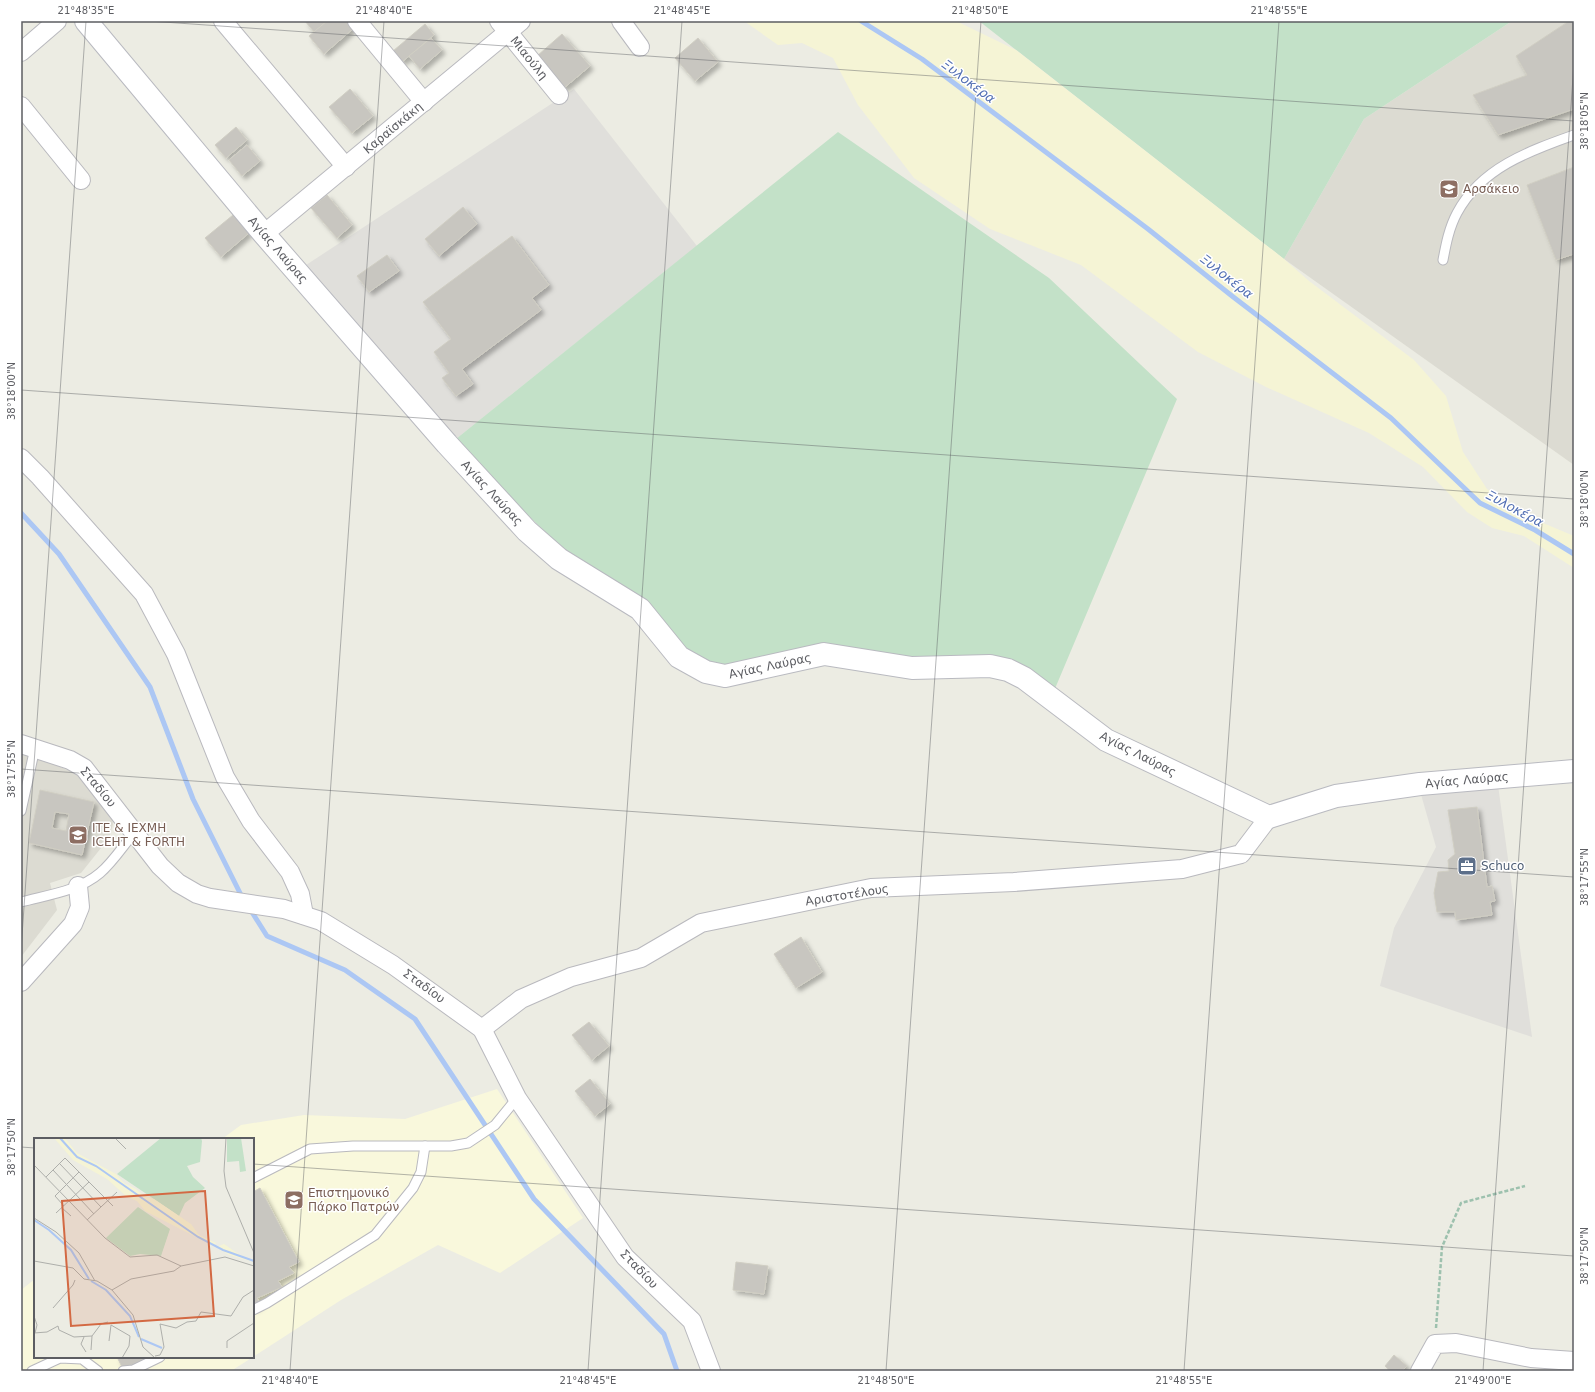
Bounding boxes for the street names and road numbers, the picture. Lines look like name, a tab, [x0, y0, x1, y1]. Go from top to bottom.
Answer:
street label: Μιαούλη	[507, 34, 551, 82]
street label: Καραϊσκάκη	[361, 99, 425, 157]
street label: Αγίας Λαύρας	[245, 214, 311, 286]
street label: Αγίας Λαύρας	[458, 458, 526, 528]
street label: Αγίας Λαύρας	[728, 650, 812, 682]
street label: Αγίας Λαύρας	[1097, 729, 1179, 779]
street label: Σταδίου	[77, 764, 119, 810]
street label: Αγίας Λαύρας	[1425, 769, 1509, 791]
street label: Αριστοτέλους	[804, 882, 890, 908]
street label: Σταδίου	[400, 966, 448, 1006]
street label: Σταδίου	[617, 1247, 661, 1291]

